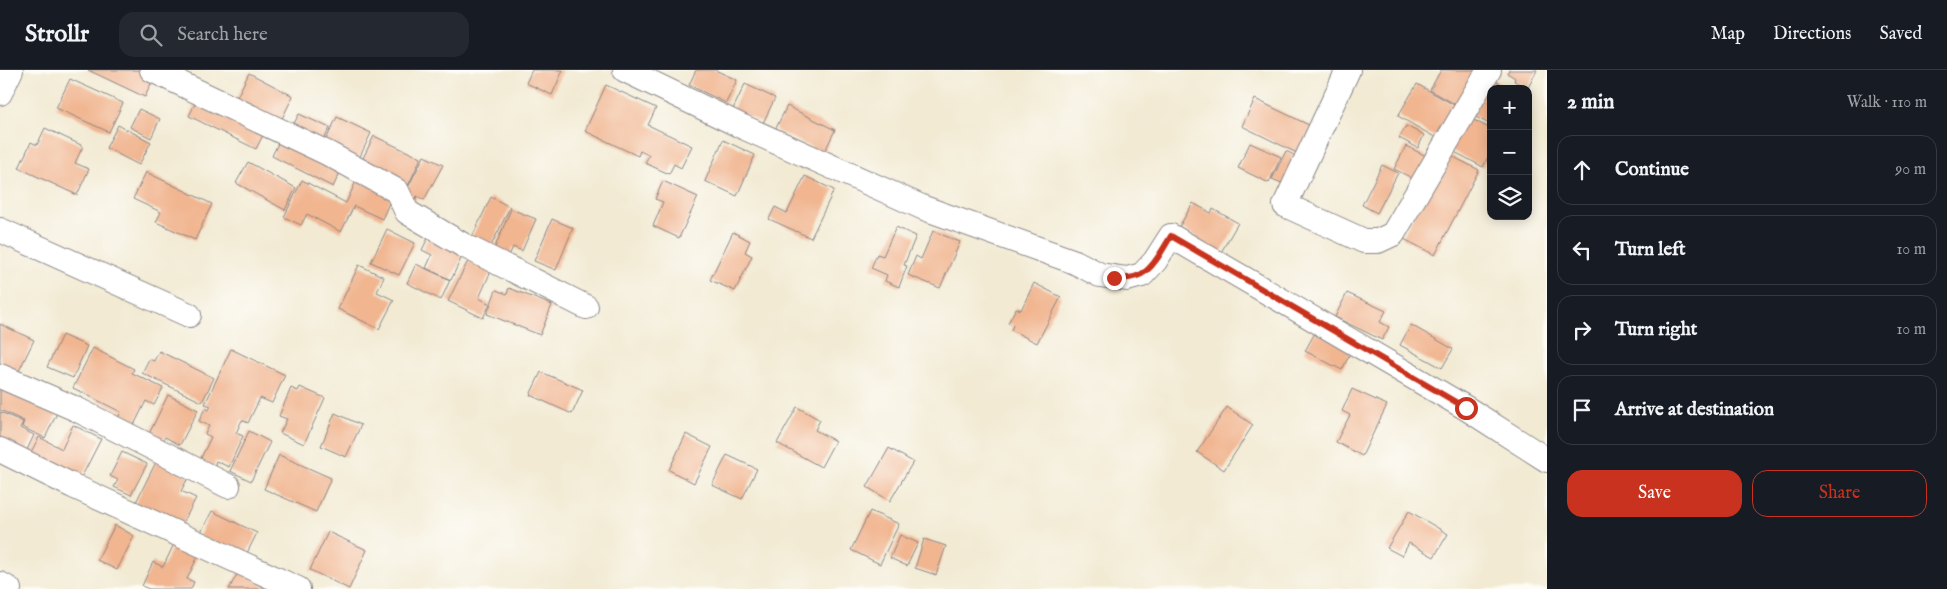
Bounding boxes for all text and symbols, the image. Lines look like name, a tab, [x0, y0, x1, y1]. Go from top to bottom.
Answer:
search box	[119, 12, 469, 57]
text: Strollr	[25, 19, 89, 50]
icon: search	[137, 21, 165, 49]
text: Search here	[177, 23, 268, 47]
text: Map	[1711, 23, 1745, 46]
text: Directions	[1773, 23, 1851, 46]
text: Saved	[1879, 23, 1922, 46]
map controls	[1487, 85, 1532, 220]
button: +	[1487, 85, 1532, 130]
text: 2 min	[1567, 89, 1614, 116]
text: Walk · 110 m	[1847, 93, 1927, 113]
button: −	[1487, 130, 1532, 175]
icon: ahead	[1568, 156, 1596, 184]
text: Continue	[1615, 158, 1689, 182]
text: 90 m	[1895, 160, 1926, 180]
button: layers	[1487, 175, 1532, 220]
icon: left	[1568, 236, 1596, 264]
text: Turn left	[1615, 238, 1686, 262]
text: 10 m	[1896, 240, 1926, 260]
route end	[1103, 267, 1126, 290]
icon: right	[1568, 316, 1596, 344]
text: Turn right	[1615, 318, 1697, 342]
text: 10 m	[1896, 320, 1926, 340]
icon: arrive	[1568, 396, 1596, 424]
route start	[1455, 397, 1478, 420]
text: Arrive at destination	[1615, 398, 1774, 422]
button: Save	[1567, 470, 1742, 517]
button: Share	[1752, 470, 1927, 517]

